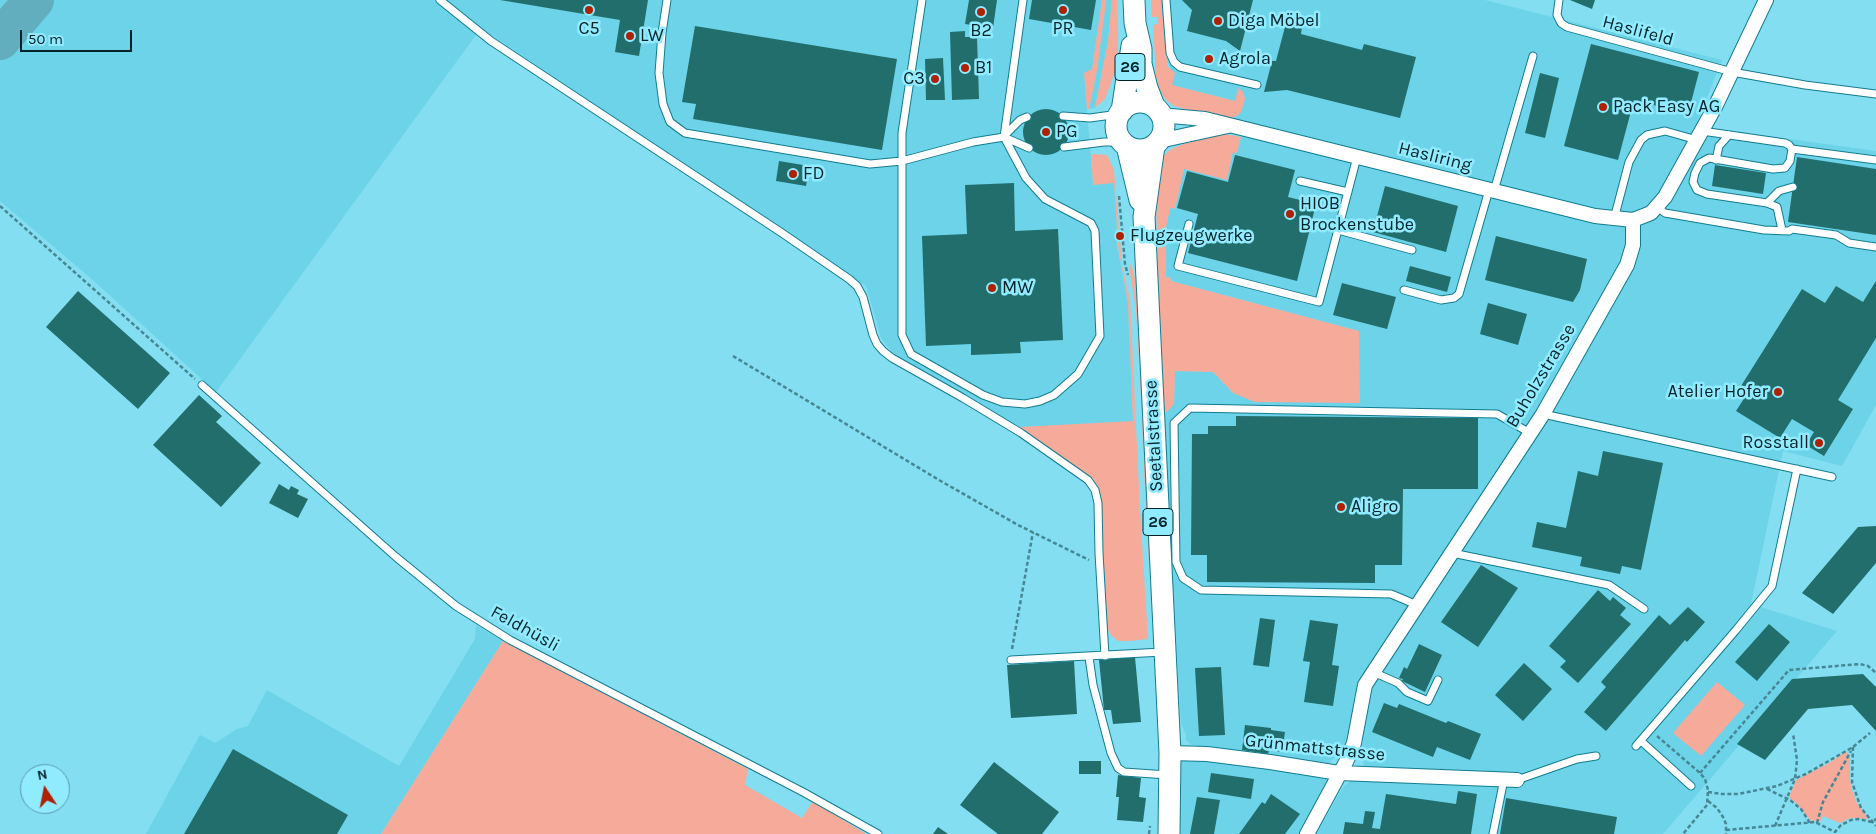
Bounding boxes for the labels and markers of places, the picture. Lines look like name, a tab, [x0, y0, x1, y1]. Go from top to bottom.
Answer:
marker: C5	[583, 4, 595, 16]
marker: PR	[1057, 4, 1069, 16]
marker: B2	[975, 6, 987, 18]
place label: Diga Möbel	[1228, 10, 1320, 32]
marker: Diga Möbel	[1212, 15, 1224, 27]
place label: C5	[578, 18, 600, 40]
place label: PR	[1053, 18, 1073, 40]
place label: B2	[970, 20, 992, 42]
place label: LW	[640, 25, 664, 47]
marker: LW	[624, 30, 636, 42]
place label: Agrola	[1219, 48, 1271, 70]
marker: Agrola	[1203, 53, 1215, 65]
place label: B1	[975, 57, 992, 79]
marker: B1	[959, 62, 971, 74]
place label: C3	[903, 68, 925, 90]
marker: C3	[929, 73, 941, 85]
place label: Pack Easy AG	[1613, 96, 1720, 118]
marker: Pack Easy AG	[1597, 101, 1609, 113]
place label: PG	[1056, 121, 1078, 143]
marker: PG	[1040, 126, 1052, 138]
place label: FD	[803, 163, 824, 185]
marker: FD	[787, 168, 799, 180]
place label: HIOB Brockenstube	[1300, 193, 1414, 235]
marker: HIOB Brockenstube	[1284, 208, 1296, 220]
place label: Flugzeugwerke	[1130, 225, 1253, 247]
marker: Flugzeugwerke	[1114, 230, 1126, 242]
place label: MW	[1002, 277, 1033, 299]
marker: MW	[986, 282, 998, 294]
place label: Atelier Hofer	[1667, 381, 1768, 403]
marker: Atelier Hofer	[1772, 386, 1784, 398]
place label: Rosstall	[1742, 432, 1809, 454]
marker: Rosstall	[1813, 437, 1825, 449]
place label: Aligro	[1351, 496, 1398, 518]
marker: Aligro	[1335, 501, 1347, 513]

